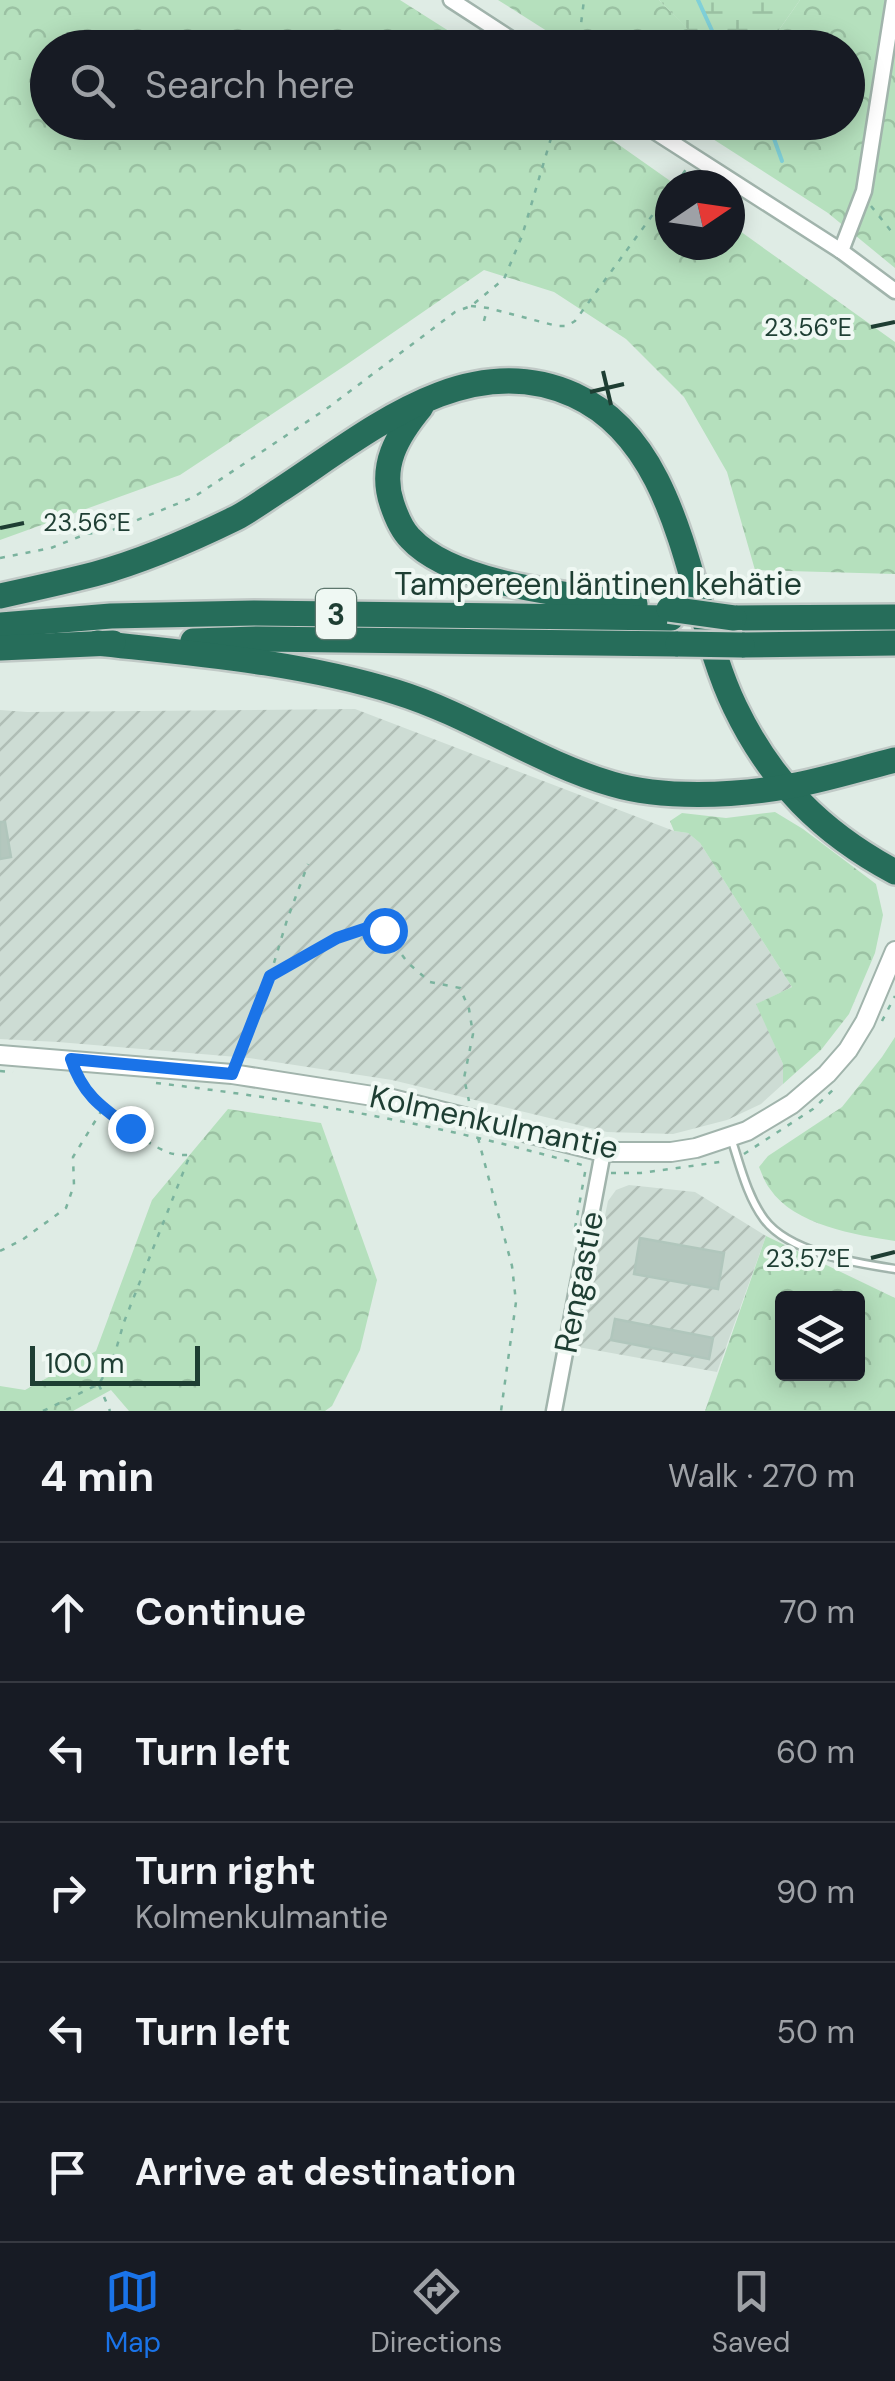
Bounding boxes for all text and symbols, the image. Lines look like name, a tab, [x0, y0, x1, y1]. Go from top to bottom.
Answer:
search box	[30, 30, 865, 140]
icon: search	[65, 58, 120, 113]
text: Search here	[145, 60, 355, 110]
north arrow	[655, 170, 745, 260]
text: 23.56°E	[764, 311, 852, 344]
text: 23.56°E	[43, 506, 131, 539]
street label: Tampereen läntinen kehätie	[394, 563, 802, 605]
road number: 3	[316, 589, 356, 639]
route start	[362, 908, 408, 954]
street label: Kolmenkulmantie	[366, 1075, 622, 1169]
route end	[108, 1106, 154, 1152]
street label: Rengastie	[545, 1207, 613, 1357]
text: 23.57°E	[765, 1242, 851, 1275]
map controls	[775, 1291, 865, 1381]
button: layers	[775, 1291, 865, 1381]
scale bar	[30, 1341, 200, 1386]
text: 100 m	[45, 1345, 124, 1382]
text: 4 min	[40, 1449, 154, 1504]
text: Walk · 270 m	[668, 1455, 855, 1497]
icon: ahead	[40, 1585, 95, 1640]
text: Continue	[135, 1587, 306, 1637]
text: 70 m	[779, 1591, 855, 1633]
icon: left	[40, 1725, 95, 1780]
text: Turn left	[135, 1727, 291, 1777]
text: 60 m	[776, 1731, 855, 1773]
text: Turn right	[135, 1846, 316, 1896]
icon: right	[40, 1865, 95, 1920]
text: 90 m	[776, 1871, 855, 1913]
text: Kolmenkulmantie	[135, 1896, 388, 1938]
icon: left	[40, 2005, 95, 2060]
text: Turn left	[135, 2007, 291, 2057]
text: 50 m	[777, 2011, 855, 2053]
icon: arrive	[40, 2145, 95, 2200]
text: Arrive at destination	[135, 2147, 517, 2197]
tab: Map	[105, 2264, 161, 2361]
tab: Directions	[371, 2264, 502, 2361]
tab: Saved	[712, 2264, 790, 2361]

